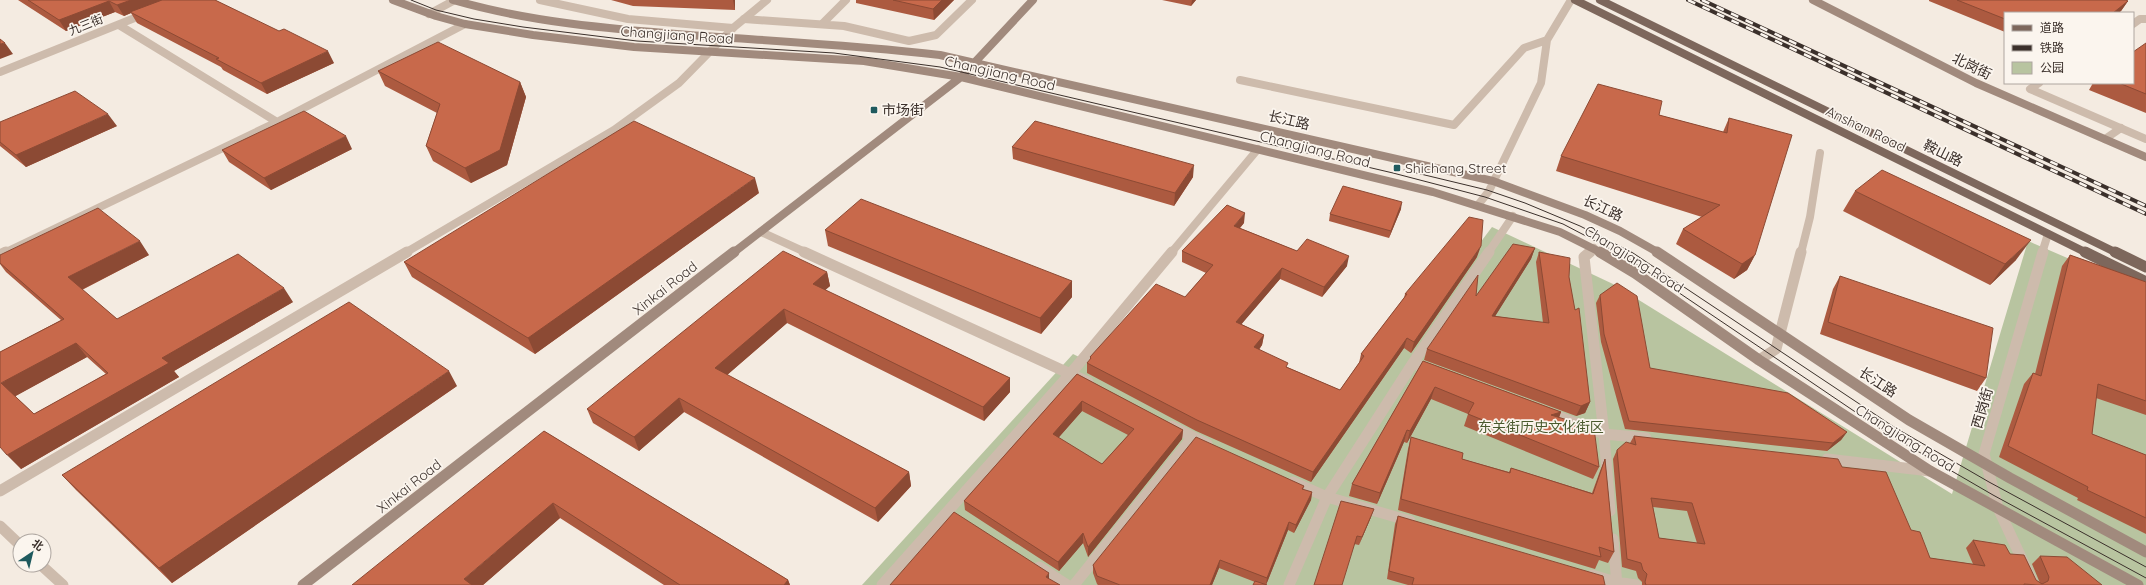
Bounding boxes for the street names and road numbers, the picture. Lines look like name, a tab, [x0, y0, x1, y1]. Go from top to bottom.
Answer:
street label: 九三街	[66, 11, 105, 38]
street label: Changjiang Road	[620, 22, 734, 48]
street label: 北岗街	[1949, 49, 1995, 83]
street label: Changjiang Road	[943, 51, 1057, 95]
street label: Anshan Road	[1823, 102, 1909, 156]
street label: 长江路	[1267, 107, 1311, 133]
street label: Changjiang Road	[1258, 127, 1372, 171]
street label: 鞍山路	[1920, 136, 1966, 170]
street label: 长江路	[1580, 191, 1626, 225]
street label: Changjiang Road	[1581, 221, 1687, 297]
street label: Xinkai Road	[629, 257, 701, 319]
street label: 长江路	[1855, 363, 1901, 401]
street label: 西岗街	[1968, 385, 1996, 431]
street label: Changjiang Road	[1852, 400, 1958, 476]
street label: Xinkai Road	[373, 455, 445, 517]

